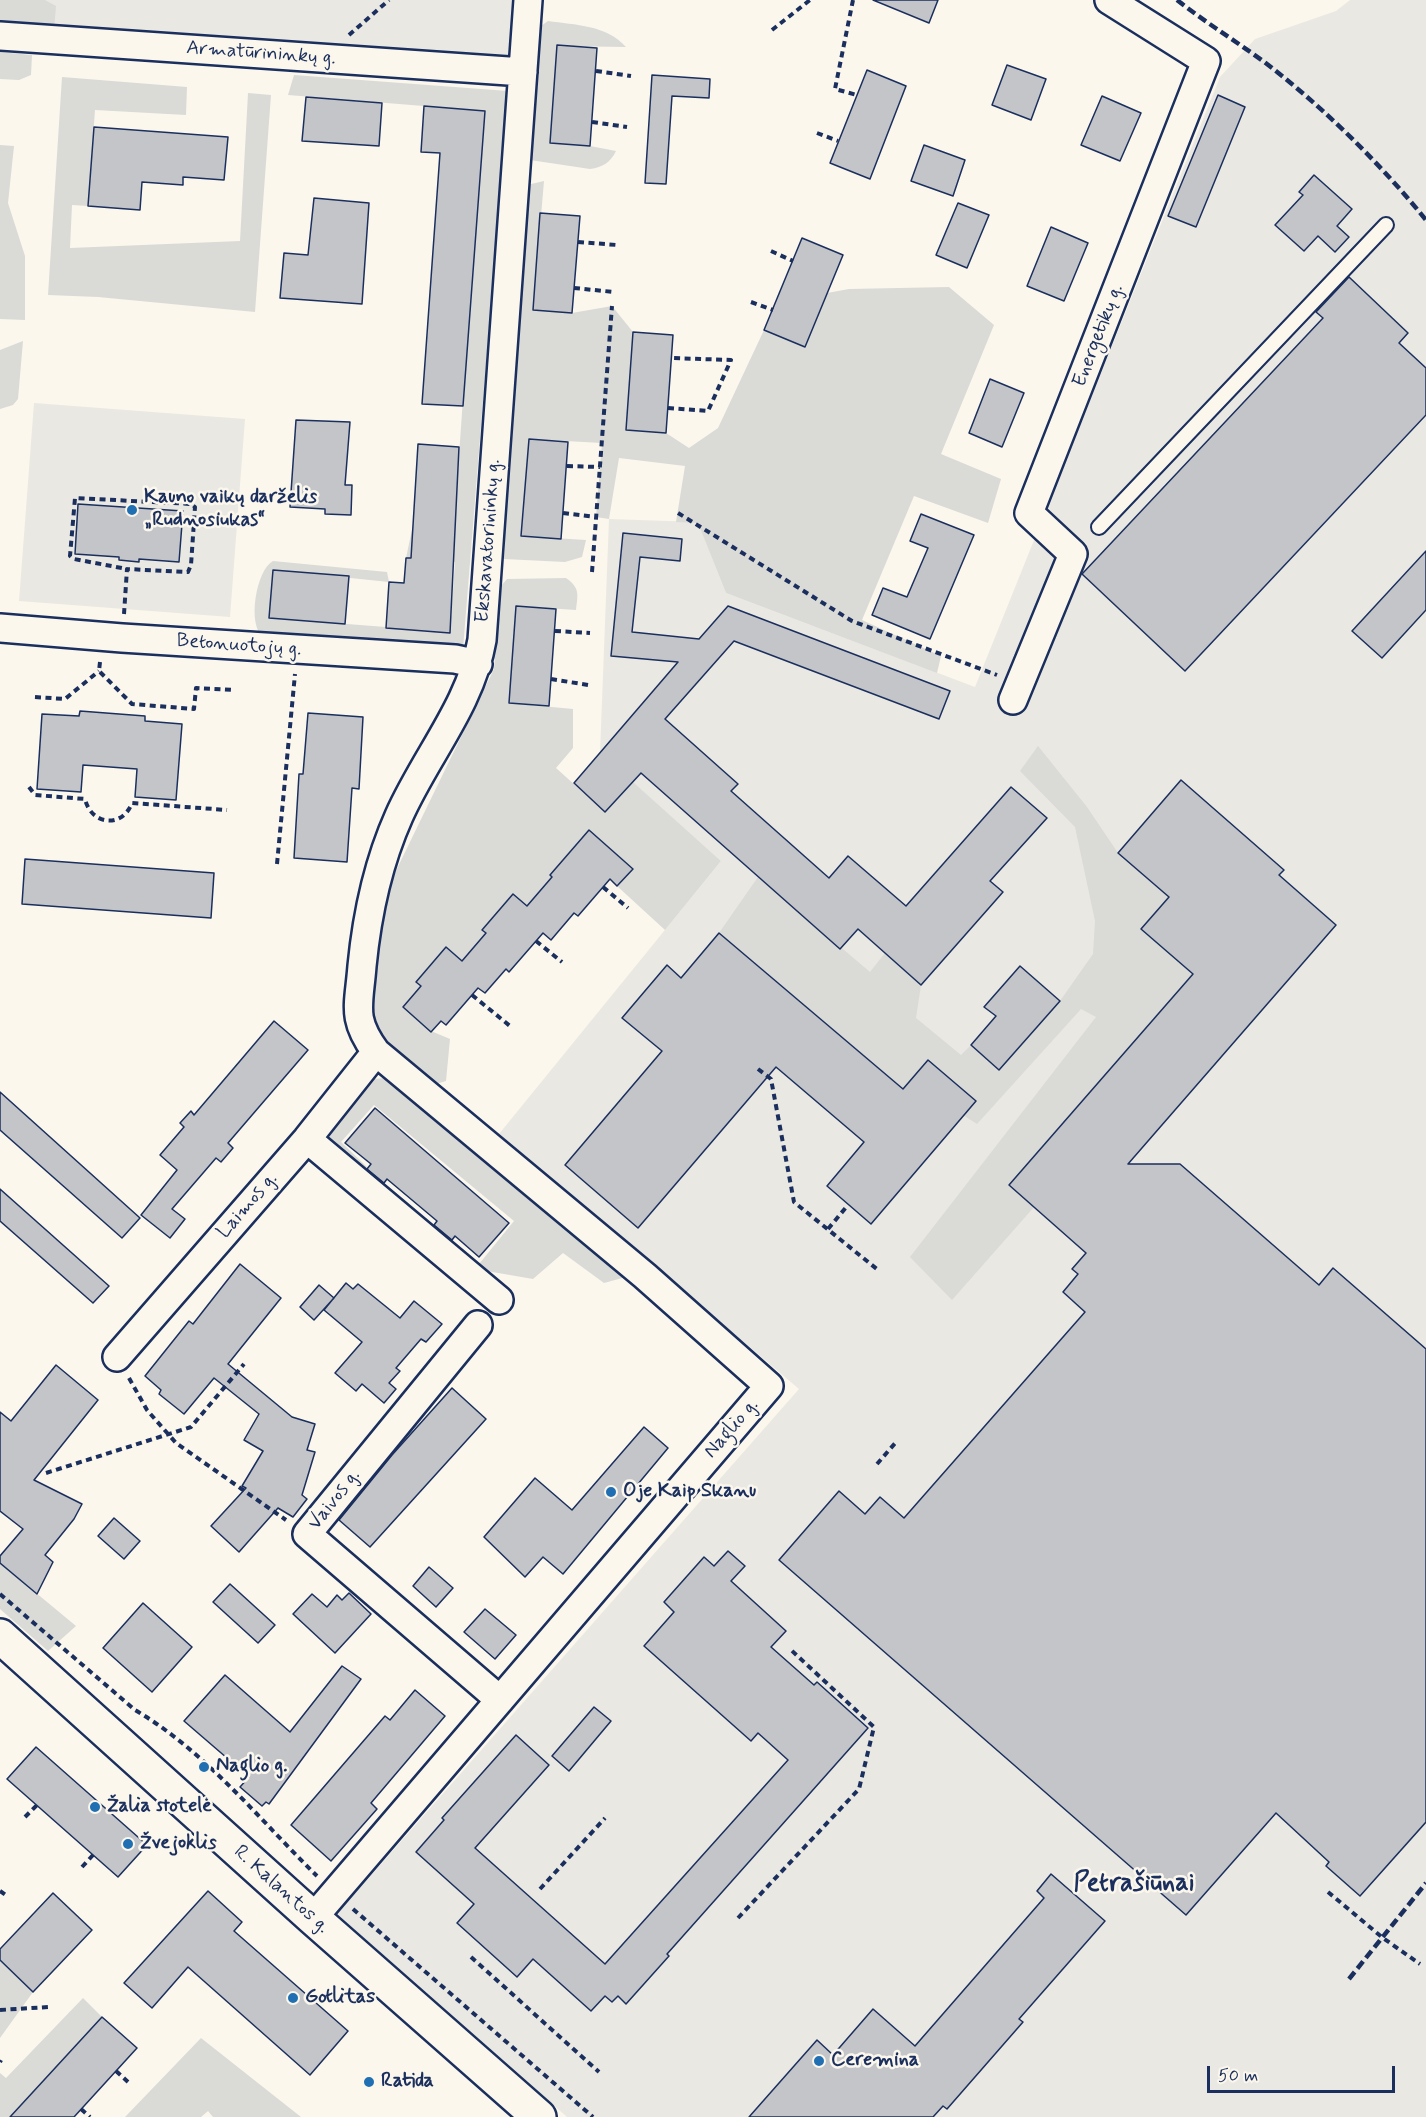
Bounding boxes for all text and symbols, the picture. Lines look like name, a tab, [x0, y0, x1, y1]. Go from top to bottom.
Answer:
street label: Armatūrininkų g.	[185, 37, 337, 71]
street label: Energetikų g.	[1068, 281, 1130, 391]
street label: Ekskavatorininkų g.	[471, 458, 507, 624]
place label: Kauno vaikų darželis „Rudnosiukas“	[144, 486, 317, 533]
marker: Kauno vaikų darželis „Rudnosiukas“	[125, 503, 139, 517]
street label: Betonuotojų g.	[176, 630, 302, 662]
street label: Laimos g.	[213, 1168, 283, 1244]
street label: Naglio g.	[700, 1394, 764, 1464]
street label: Vaivos g.	[304, 1465, 366, 1535]
place label: Oje Kaip Skanu	[623, 1480, 756, 1504]
marker: Oje Kaip Skanu	[604, 1485, 618, 1499]
place label: Naglio g.	[216, 1755, 287, 1779]
marker: Naglio g.	[197, 1760, 211, 1774]
place label: Žalia stotelė	[107, 1795, 212, 1819]
marker: Žalia stotelė	[88, 1800, 102, 1814]
place label: Žvejoklis	[140, 1832, 216, 1856]
marker: Žvejoklis	[121, 1837, 135, 1851]
street label: R. Kalantos g.	[228, 1841, 334, 1939]
district label: Petrašiūnai	[1073, 1869, 1195, 1901]
place label: Gotlitas	[305, 1986, 375, 2010]
marker: Gotlitas	[286, 1991, 300, 2005]
place label: Ceremina	[831, 2049, 919, 2073]
marker: Ceremina	[812, 2054, 826, 2068]
scale bar	[1210, 2054, 1398, 2092]
text: 50 m	[1218, 2064, 1258, 2088]
place label: Ratida	[381, 2070, 434, 2094]
marker: Ratida	[362, 2075, 376, 2089]

